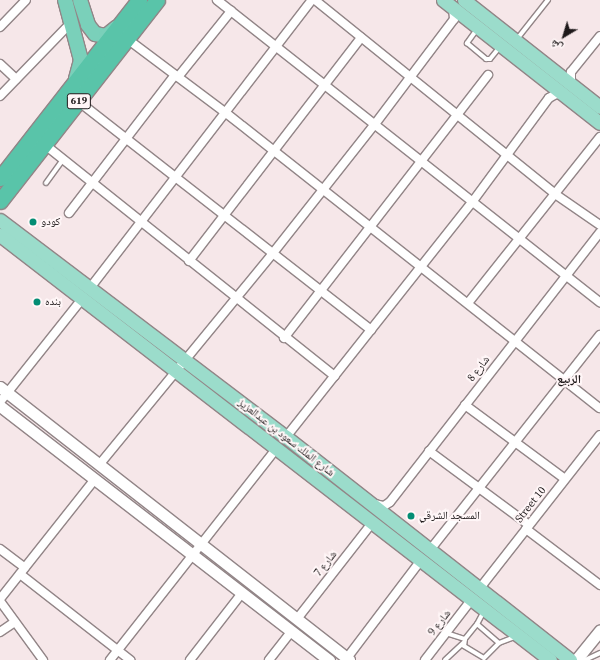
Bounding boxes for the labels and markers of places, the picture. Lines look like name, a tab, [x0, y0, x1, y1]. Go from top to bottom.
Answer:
place label: كودو	[41, 215, 60, 229]
marker: كودو	[28, 217, 38, 227]
place label: بنده	[45, 295, 61, 309]
marker: بنده	[32, 297, 42, 307]
place label: المسجد الشرقي	[419, 509, 480, 523]
marker: المسجد الشرقي	[406, 511, 416, 521]

